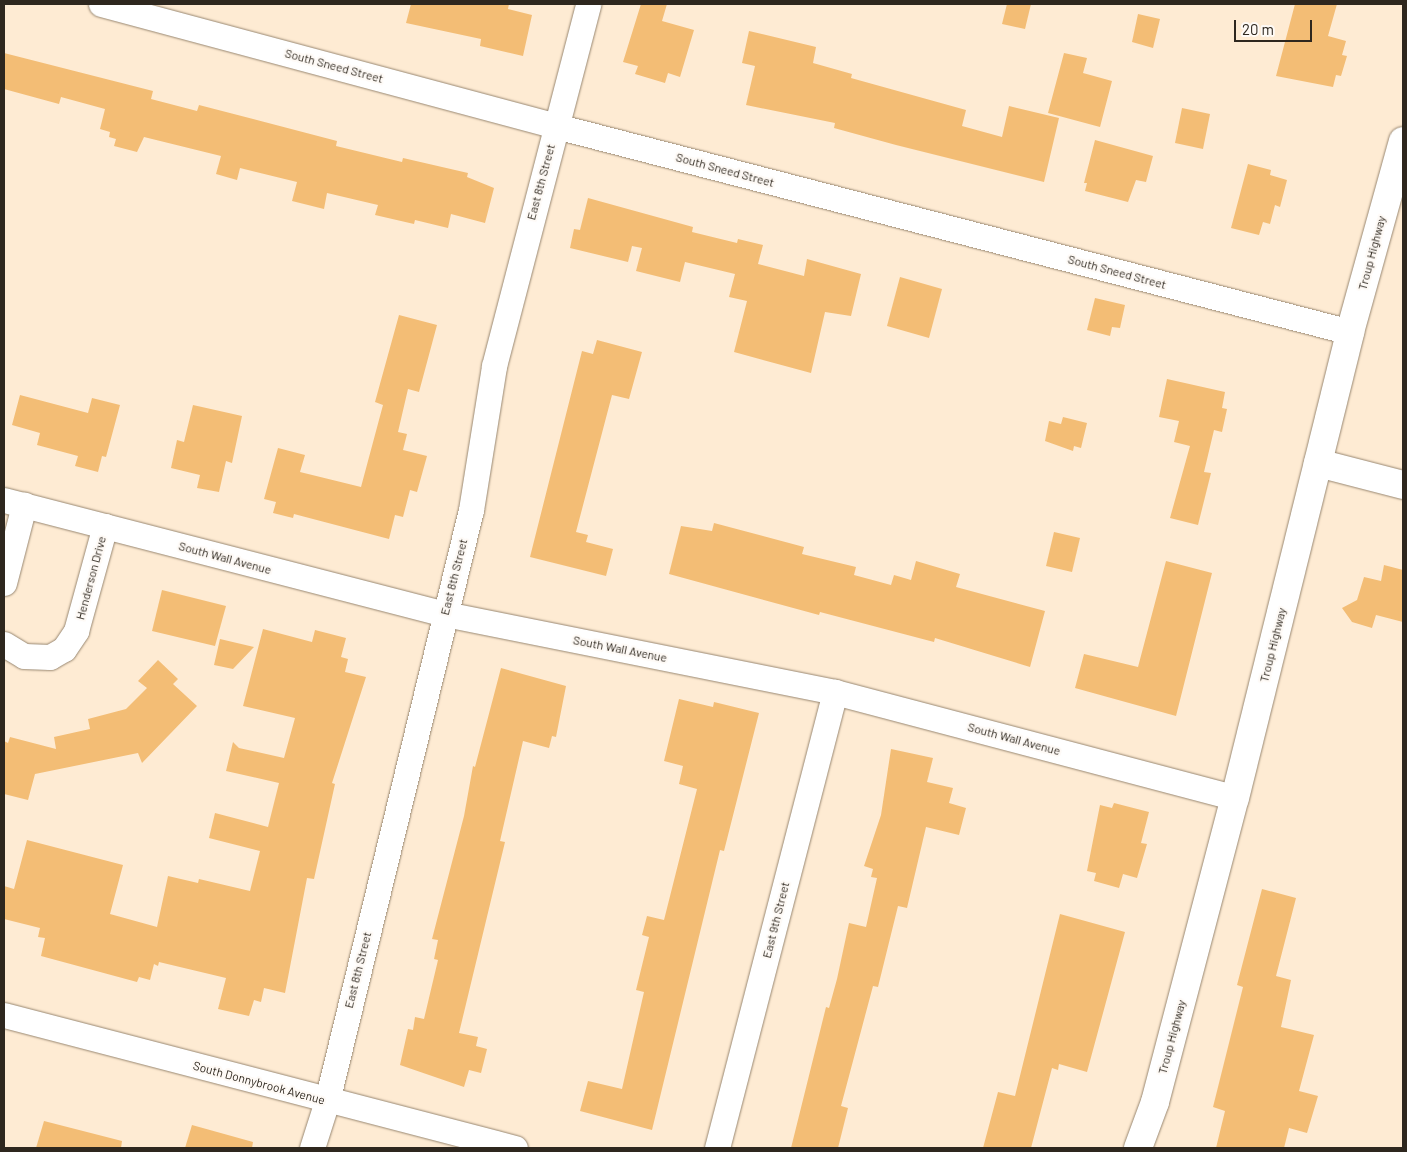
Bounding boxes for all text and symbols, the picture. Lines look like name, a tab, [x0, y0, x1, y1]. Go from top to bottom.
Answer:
scale bar	[1237, 10, 1314, 42]
text: 20 m	[1242, 20, 1274, 38]
street label: South Sneed Street	[283, 46, 385, 86]
street label: East 8th Street	[524, 142, 558, 222]
street label: South Sneed Street	[674, 150, 776, 190]
street label: Troup Highway	[1355, 214, 1389, 292]
street label: South Sneed Street	[1066, 252, 1168, 292]
street label: Henderson Drive	[73, 535, 109, 621]
street label: East 8th Street	[438, 537, 470, 617]
street label: South Wall Avenue	[177, 539, 273, 577]
street label: Troup Highway	[1257, 606, 1289, 684]
street label: South Wall Avenue	[572, 633, 668, 665]
street label: South Wall Avenue	[966, 720, 1062, 758]
street label: East 9th Street	[760, 880, 792, 960]
street label: East 8th Street	[342, 930, 374, 1010]
street label: Troup Highway	[1155, 998, 1189, 1076]
street label: South Donnybrook Avenue	[191, 1058, 327, 1108]

